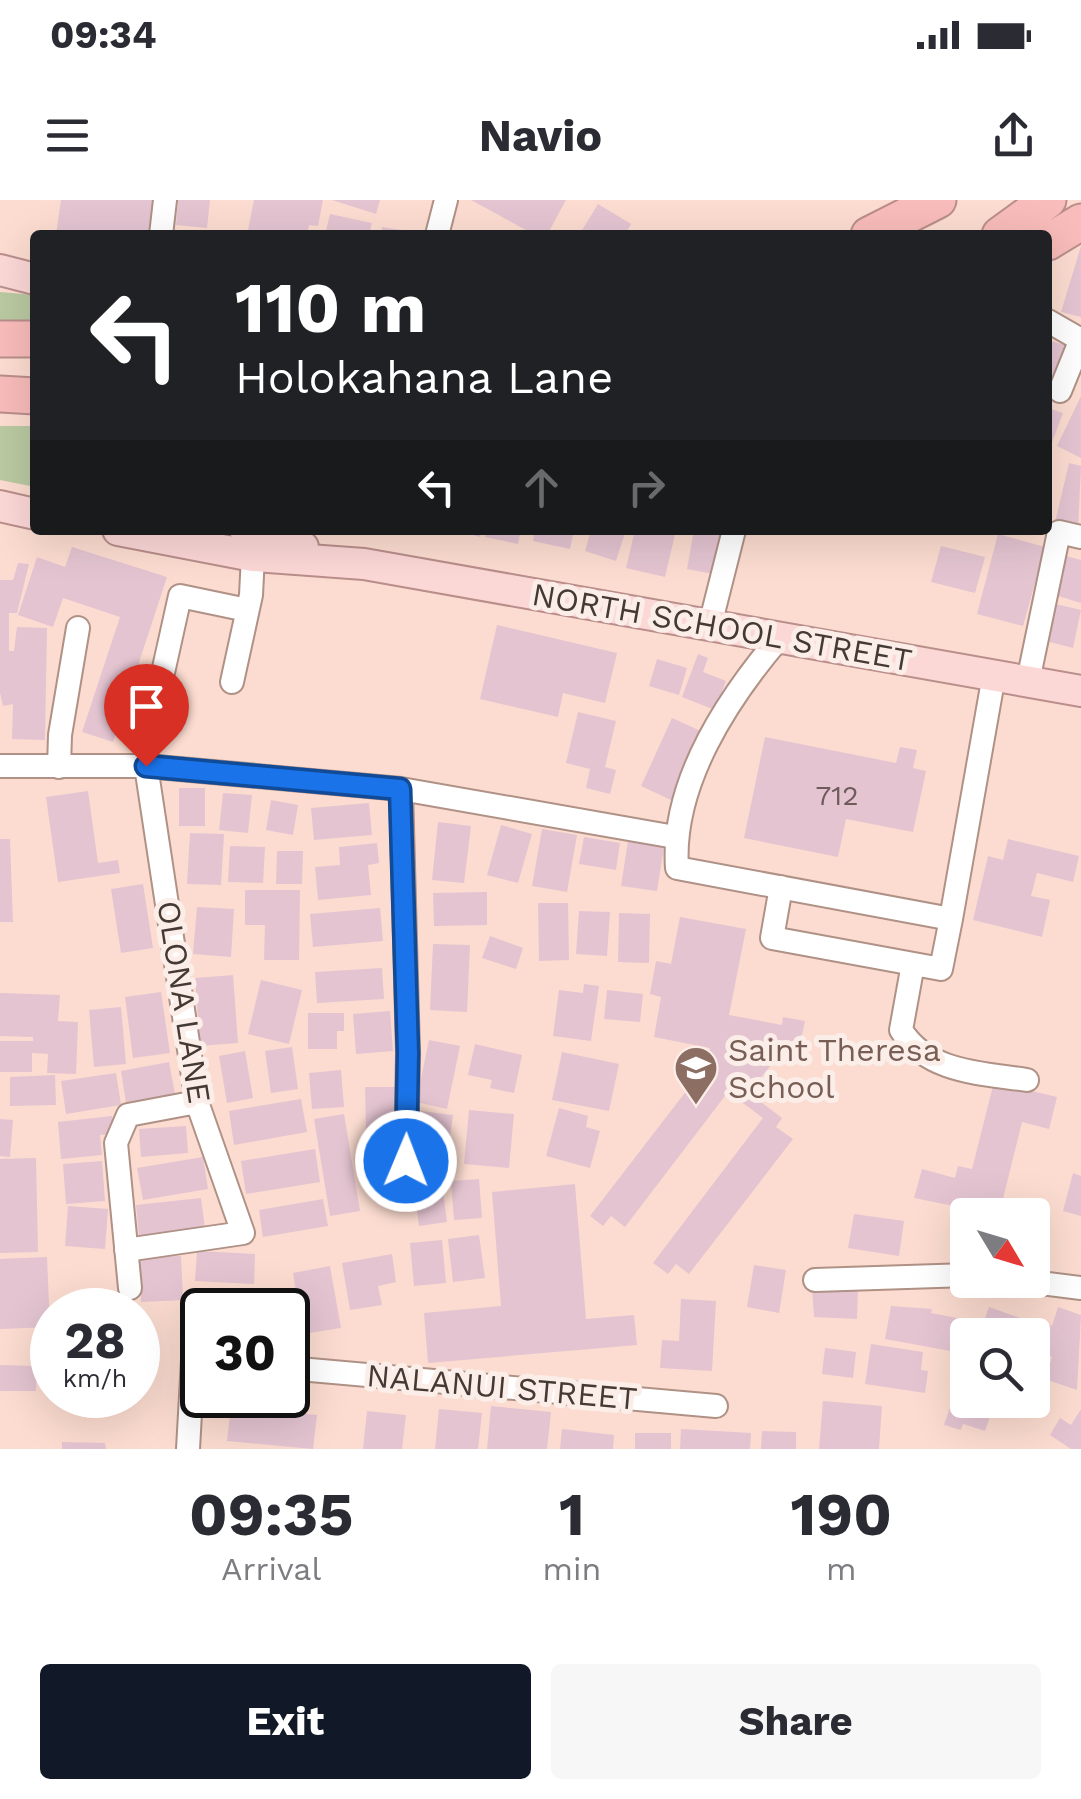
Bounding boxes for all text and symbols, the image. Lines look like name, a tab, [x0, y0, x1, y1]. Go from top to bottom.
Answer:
text: 09:34	[50, 13, 156, 57]
icon: menu	[40, 108, 95, 163]
icon: share	[986, 108, 1041, 163]
text: Navio	[479, 109, 602, 162]
text: 110 m	[235, 267, 426, 349]
icon: left	[70, 270, 200, 400]
text: Holokahana Lane	[235, 351, 613, 404]
icon: left	[409, 460, 464, 515]
icon: ahead	[514, 460, 569, 515]
icon: right	[619, 460, 674, 515]
street label: NORTH SCHOOL STREET	[529, 575, 915, 679]
pin	[104, 664, 189, 767]
icon: arrive	[119, 679, 174, 734]
house number: 712	[816, 779, 858, 812]
street label: OLONA LANE	[149, 898, 219, 1106]
place label: Saint Theresa School	[728, 1031, 941, 1106]
school or university icon: Saint Theresa School	[673, 1045, 719, 1106]
position arrow	[354, 1109, 458, 1213]
north arrow	[950, 1198, 1050, 1298]
map controls	[950, 1198, 1050, 1418]
speed limit sign: 30	[180, 1288, 310, 1418]
text: 28	[64, 1311, 126, 1370]
button: search	[950, 1318, 1050, 1418]
street label: NALANUI STREET	[365, 1356, 639, 1418]
text: km/h	[63, 1364, 127, 1393]
text: 09:35	[189, 1479, 353, 1550]
text: 1	[559, 1479, 585, 1550]
text: 190	[790, 1479, 892, 1550]
text: Arrival	[221, 1550, 321, 1588]
text: min	[542, 1550, 601, 1588]
text: m	[826, 1550, 856, 1588]
button: Exit	[40, 1664, 531, 1779]
button: Share	[551, 1664, 1041, 1779]

